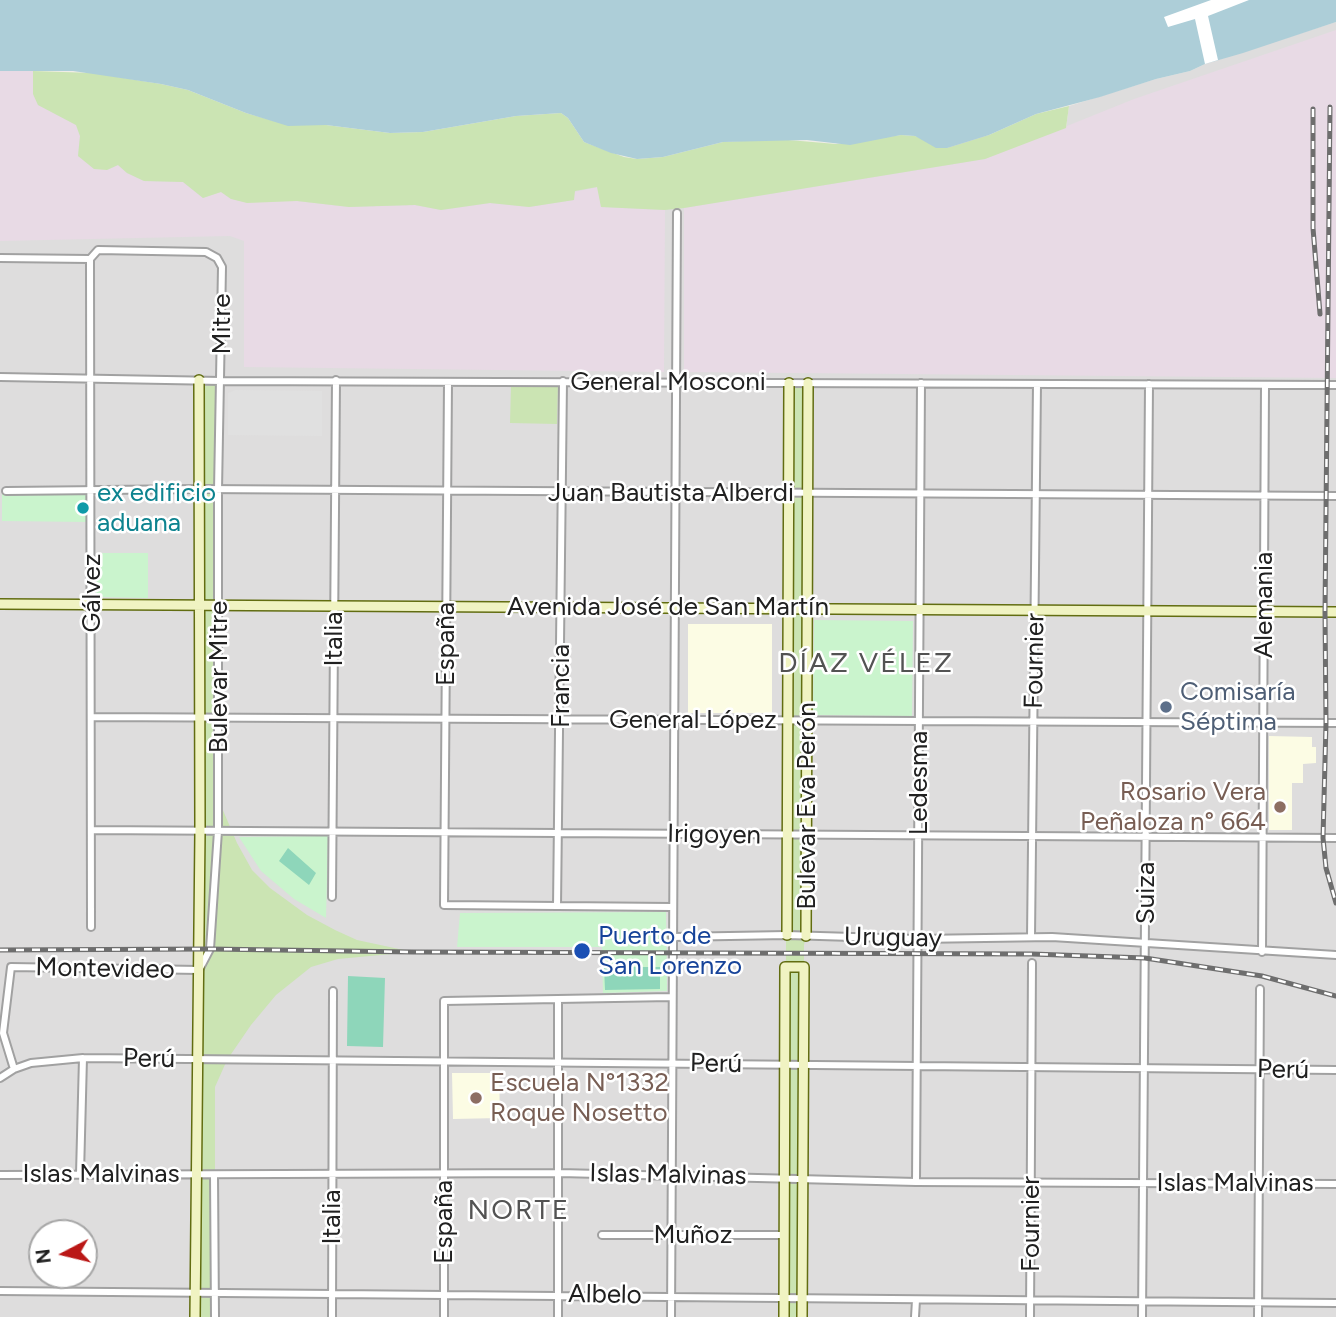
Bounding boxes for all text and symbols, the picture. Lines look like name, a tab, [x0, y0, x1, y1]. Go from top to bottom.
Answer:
street label: Mitre	[206, 294, 238, 354]
street label: General Mosconi	[570, 366, 766, 398]
place label: ex edificio aduana	[97, 477, 216, 538]
street label: Juan Bautista Alberdi	[548, 477, 794, 509]
marker: ex edificio aduana	[75, 500, 91, 516]
street label: Alemania	[1248, 552, 1280, 658]
street label: Gálvez	[76, 554, 108, 632]
street label: Avenida José de San Martín	[507, 591, 829, 623]
street label: Bulevar Mitre	[203, 601, 235, 753]
street label: España	[430, 602, 462, 686]
street label: Italia	[318, 611, 350, 667]
street label: Fournier	[1019, 613, 1051, 709]
street label: Francia	[545, 644, 577, 728]
district label: DÍAZ VÉLEZ	[779, 647, 953, 681]
place label: Comisaría Séptima	[1180, 676, 1295, 738]
marker: Comisaría Séptima	[1158, 699, 1174, 715]
street label: Bulevar Eva Perón	[791, 702, 823, 910]
street label: General López	[609, 704, 777, 736]
street label: Ledesma	[903, 731, 935, 835]
place label: Rosario Vera Peñaloza n° 664	[1080, 776, 1266, 838]
marker: Rosario Vera Peñaloza n° 664	[1272, 799, 1288, 815]
street label: Irigoyen	[667, 819, 761, 851]
street label: Suiza	[1130, 862, 1162, 924]
place label: Puerto de San Lorenzo	[598, 920, 742, 982]
street label: Uruguay	[844, 922, 942, 954]
marker: Puerto de San Lorenzo	[572, 941, 592, 961]
street label: Montevideo	[35, 952, 175, 986]
street label: Perú	[123, 1043, 175, 1075]
street label: Perú	[690, 1048, 742, 1080]
street label: Perú	[1257, 1054, 1309, 1086]
place label: Escuela N°1332 Roque Nosetto	[490, 1067, 669, 1128]
marker: Escuela N°1332 Roque Nosetto	[468, 1090, 484, 1106]
street label: Islas Malvinas	[22, 1158, 180, 1190]
street label: Islas Malvinas	[589, 1158, 747, 1192]
street label: Islas Malvinas	[1156, 1167, 1314, 1199]
street label: Fournier	[1015, 1176, 1047, 1272]
street label: España	[428, 1180, 460, 1264]
street label: Italia	[316, 1189, 348, 1245]
district label: NORTE	[468, 1194, 570, 1228]
north arrow	[28, 1219, 98, 1289]
street label: Muñoz	[654, 1219, 732, 1251]
text: N	[31, 1248, 56, 1265]
street label: Albelo	[568, 1279, 642, 1311]

